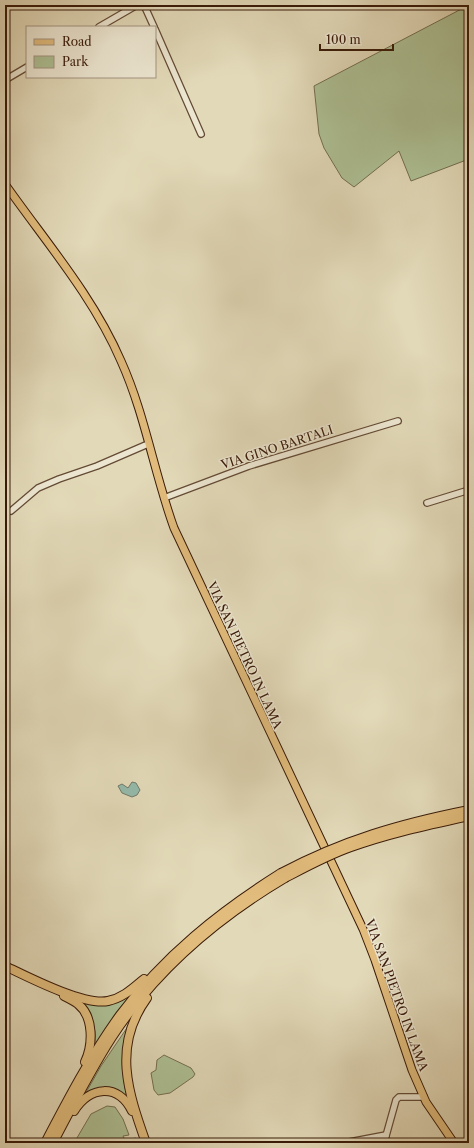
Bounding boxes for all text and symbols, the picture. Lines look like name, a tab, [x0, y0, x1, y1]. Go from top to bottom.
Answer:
legend	[26, 26, 156, 78]
scale bar	[320, 26, 393, 52]
text: 100 m	[326, 32, 361, 47]
text: Road	[62, 34, 92, 49]
text: Park	[62, 54, 89, 69]
street label: VIA GINO BARTALI	[218, 422, 335, 473]
street label: VIA SAN PIETRO IN LAMA	[204, 578, 286, 732]
street label: VIA SAN PIETRO IN LAMA	[362, 916, 432, 1074]

